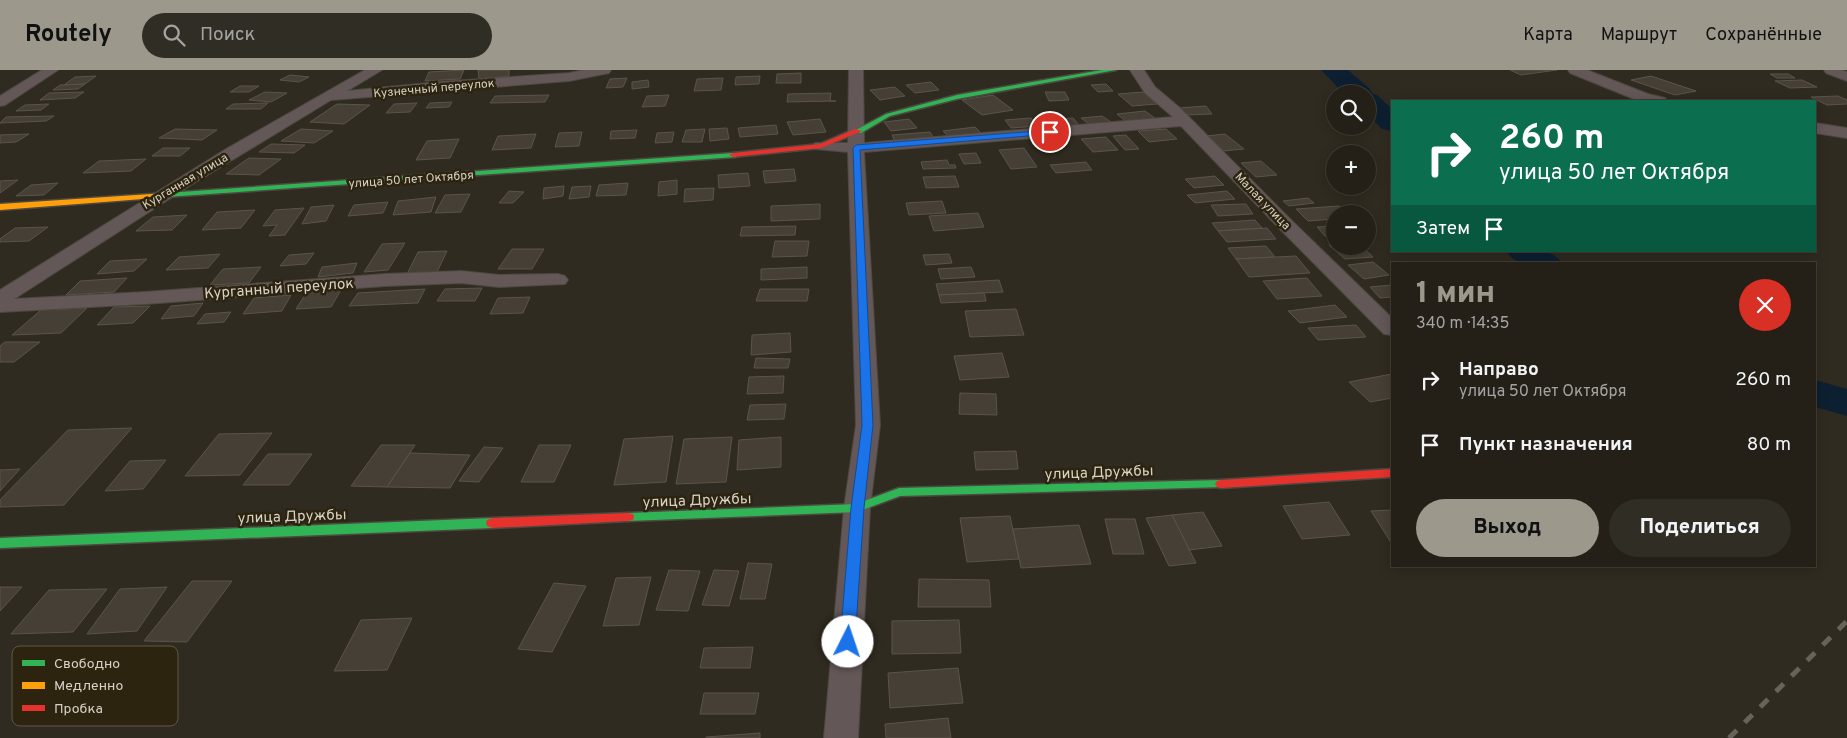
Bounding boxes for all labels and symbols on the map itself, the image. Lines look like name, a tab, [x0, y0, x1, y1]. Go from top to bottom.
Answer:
street label: Кузнечный переулок	[373, 76, 495, 102]
pin	[1029, 111, 1071, 153]
street label: Курганная улица	[140, 150, 231, 214]
street label: улица 50 лет Октября	[348, 168, 474, 192]
street label: Малая улица	[1231, 170, 1294, 234]
street label: Курганный переулок	[204, 275, 355, 304]
street label: улица Дружбы	[1044, 462, 1154, 485]
street label: улица Дружбы	[642, 490, 752, 513]
street label: улица Дружбы	[237, 506, 347, 529]
position arrow	[821, 615, 873, 667]
legend	[12, 646, 178, 726]
text: Свободно	[54, 656, 120, 673]
text: Медленно	[54, 678, 123, 695]
text: Пробка	[54, 701, 103, 718]

